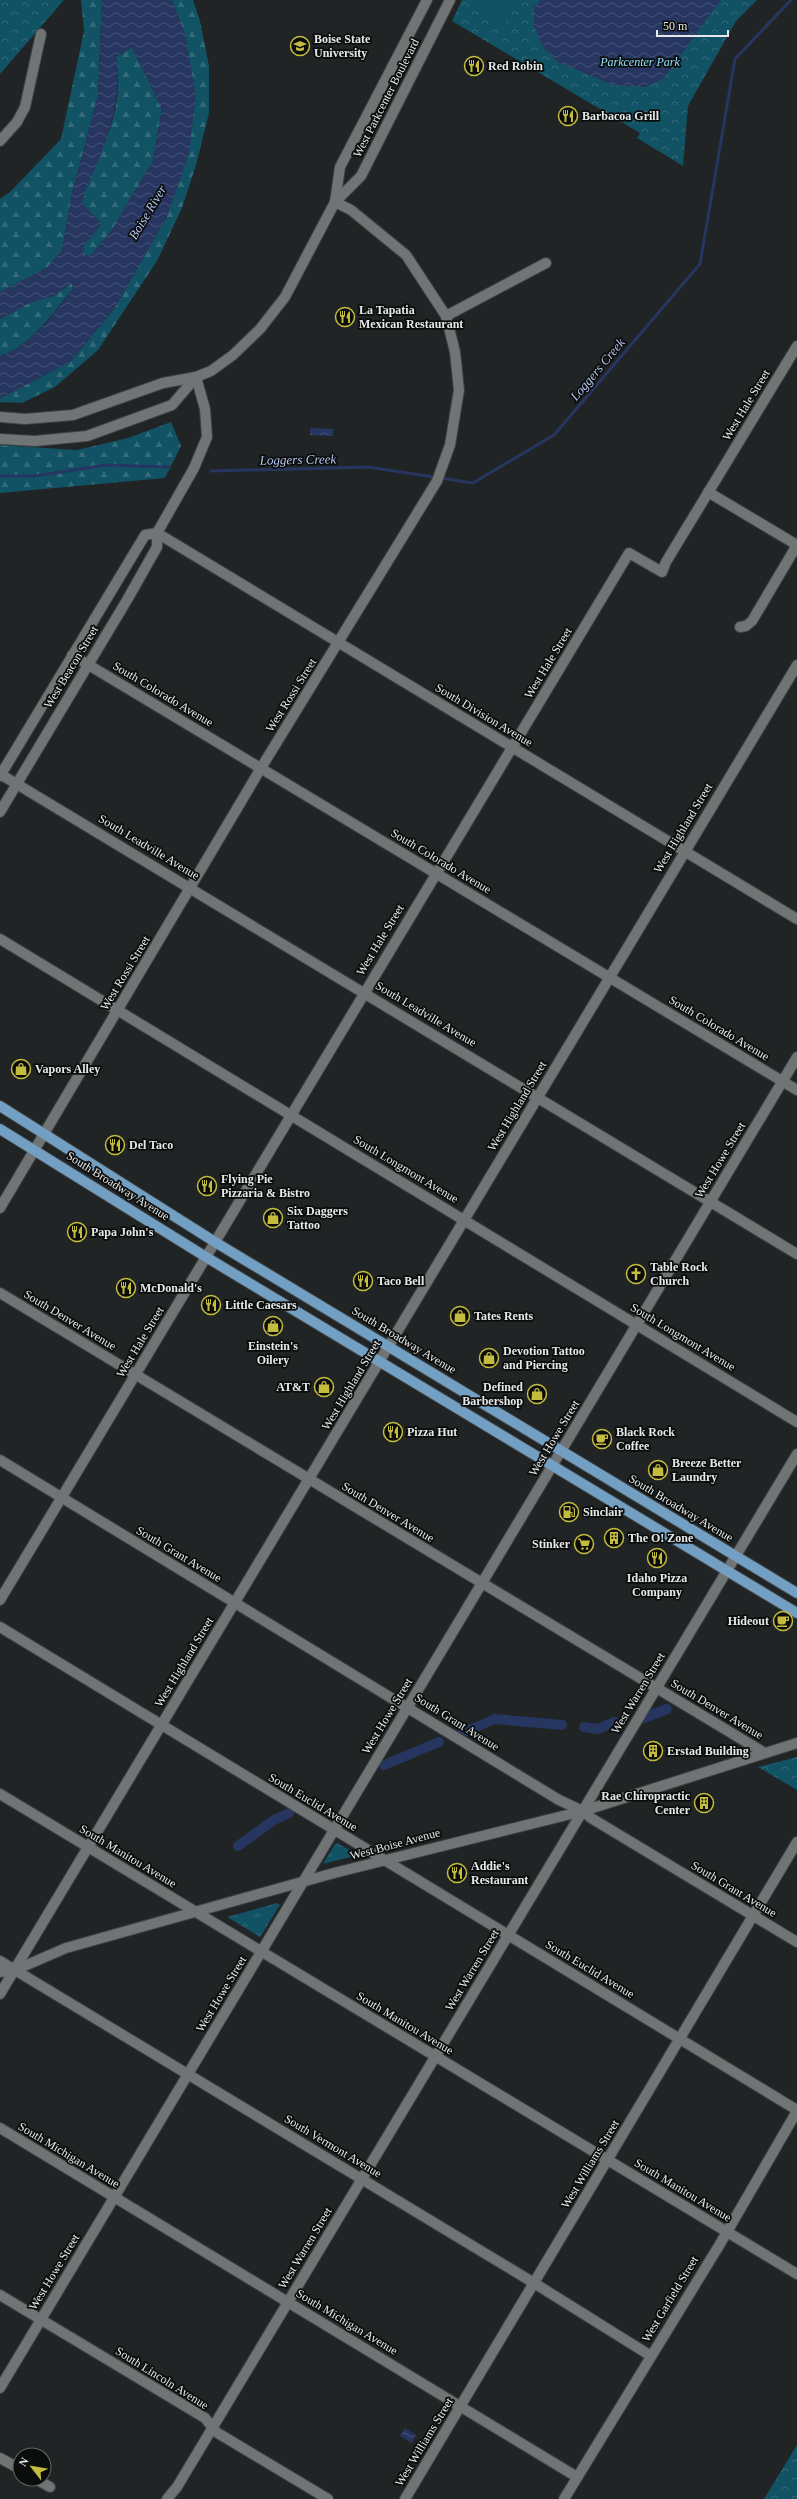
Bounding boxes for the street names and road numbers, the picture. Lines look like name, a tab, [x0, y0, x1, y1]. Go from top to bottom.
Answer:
street label: West Parkcenter Boulevard	[350, 36, 422, 160]
street label: West Hale Street	[719, 366, 773, 443]
street label: West Beacon Street	[41, 623, 101, 711]
street label: West Hale Street	[521, 624, 575, 701]
street label: West Rossi Street	[263, 655, 320, 734]
street label: South Colorado Avenue	[110, 659, 216, 729]
street label: South Division Avenue	[433, 680, 535, 750]
street label: West Highland Street	[651, 780, 716, 875]
street label: South Leadville Avenue	[96, 811, 202, 883]
street label: South Colorado Avenue	[388, 826, 494, 896]
street label: West Hale Street	[353, 901, 407, 978]
street label: West Rossi Street	[97, 933, 153, 1013]
street label: South Leadville Avenue	[373, 978, 479, 1050]
street label: South Colorado Avenue	[666, 993, 772, 1063]
street label: West Highland Street	[485, 1058, 550, 1153]
street label: West Howe Street	[692, 1119, 749, 1201]
street label: South Longmont Avenue	[351, 1132, 461, 1206]
street label: South Broadway Avenue	[64, 1149, 172, 1223]
street label: South Denver Avenue	[21, 1287, 119, 1353]
street label: South Longmont Avenue	[628, 1300, 738, 1374]
street label: West Hale Street	[113, 1303, 167, 1380]
street label: South Broadway Avenue	[349, 1303, 459, 1377]
street label: West Highland Street	[319, 1337, 384, 1432]
street label: West Howe Street	[526, 1397, 583, 1479]
street label: South Broadway Avenue	[626, 1471, 736, 1545]
street label: South Denver Avenue	[339, 1479, 437, 1545]
street label: South Grant Avenue	[134, 1523, 224, 1585]
street label: West Highland Street	[152, 1614, 217, 1709]
street label: West Warren Street	[608, 1649, 668, 1736]
street label: West Howe Street	[359, 1675, 416, 1757]
street label: South Denver Avenue	[668, 1676, 766, 1742]
street label: South Grant Avenue	[412, 1690, 502, 1754]
street label: South Euclid Avenue	[266, 1770, 360, 1834]
street label: South Manitou Avenue	[77, 1822, 179, 1890]
street label: West Boise Avenue	[348, 1825, 442, 1863]
street label: South Grant Avenue	[689, 1858, 779, 1920]
street label: West Warren Street	[442, 1926, 502, 2013]
street label: South Euclid Avenue	[543, 1937, 637, 2001]
street label: West Howe Street	[193, 1953, 250, 2035]
street label: South Manitou Avenue	[354, 1989, 456, 2057]
street label: South Vermont Avenue	[282, 2111, 384, 2181]
street label: West Williams Street	[558, 2117, 622, 2211]
street label: South Michigan Avenue	[16, 2119, 122, 2191]
street label: South Manitou Avenue	[632, 2156, 734, 2224]
street label: West Warren Street	[275, 2204, 335, 2291]
street label: West Howe Street	[26, 2231, 83, 2313]
street label: West Garfield Street	[639, 2253, 701, 2344]
street label: South Michigan Avenue	[294, 2286, 400, 2358]
street label: South Lincoln Avenue	[113, 2344, 211, 2412]
street label: West Williams Street	[392, 2395, 456, 2489]

